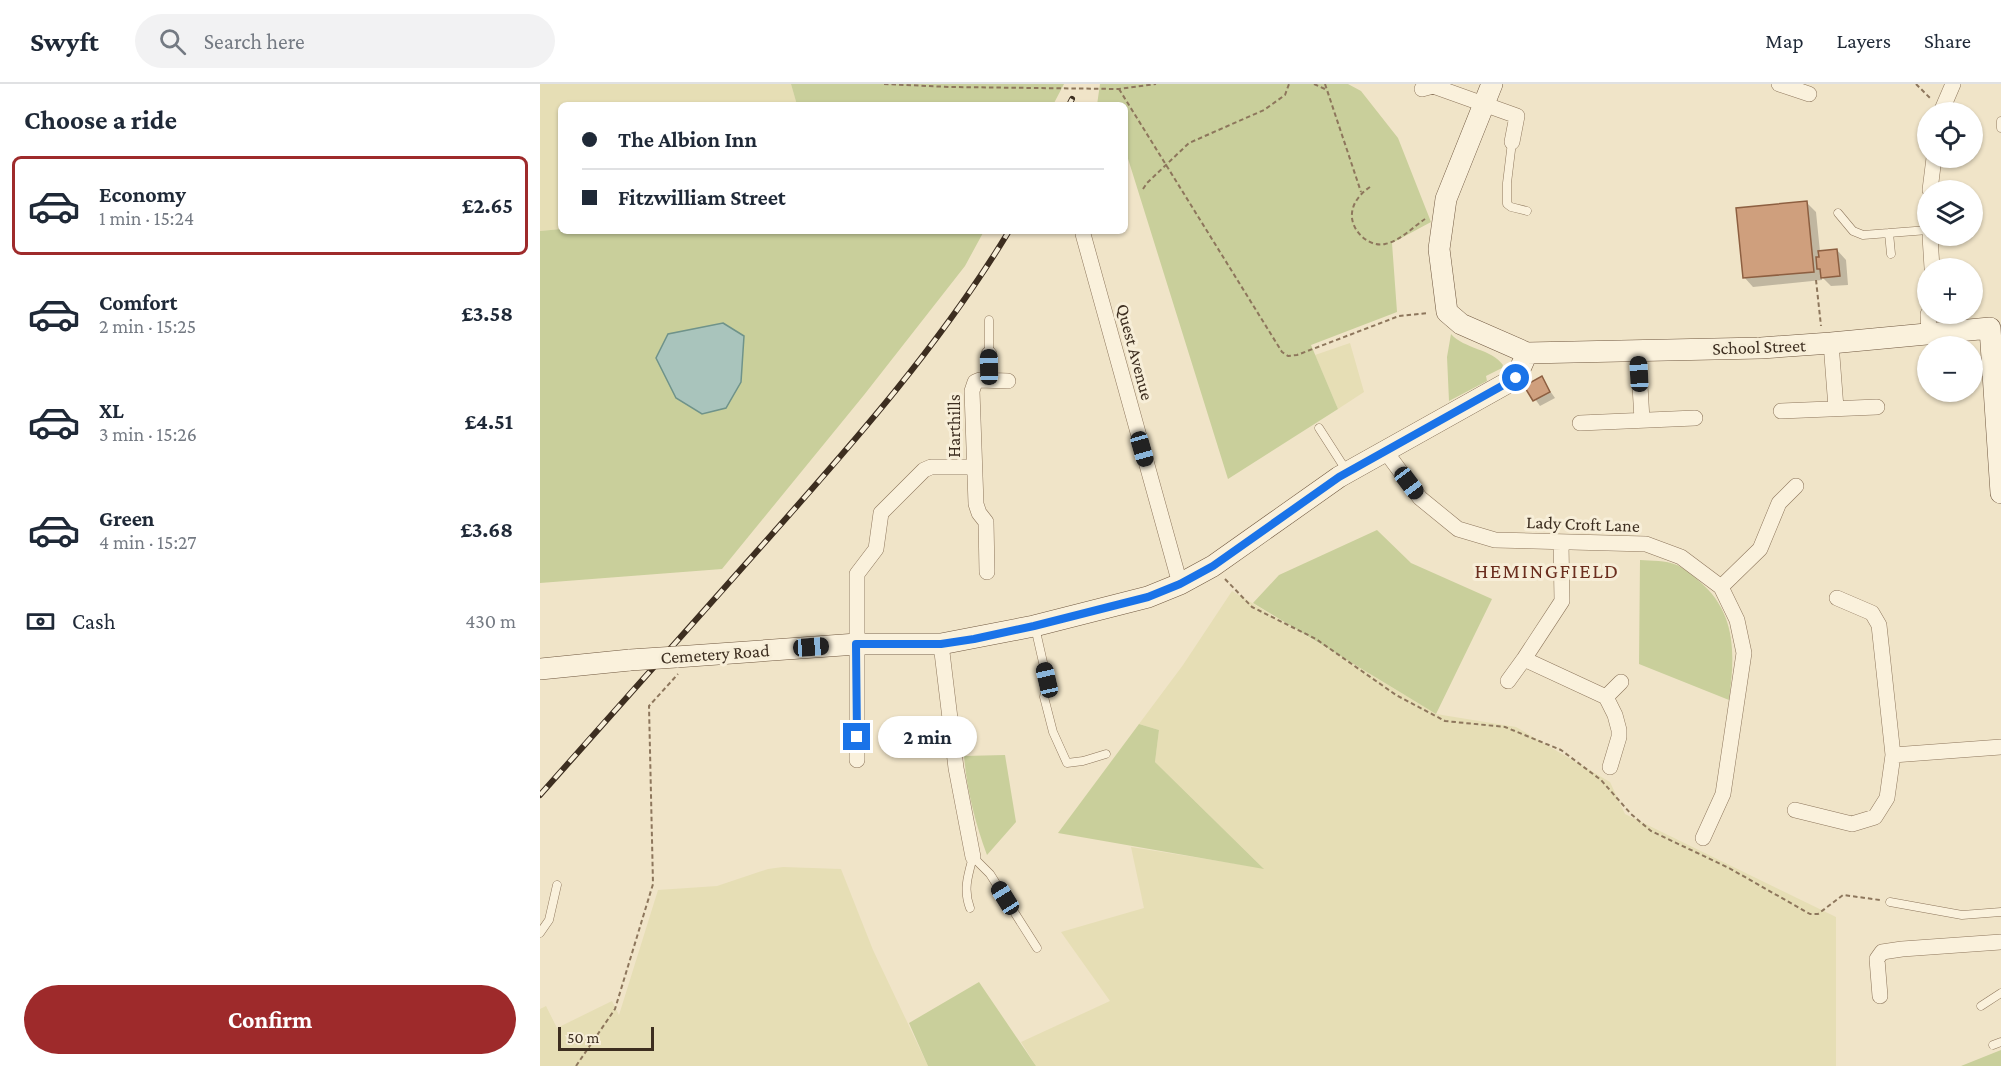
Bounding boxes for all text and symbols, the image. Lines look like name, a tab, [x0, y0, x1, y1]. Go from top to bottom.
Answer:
search box	[135, 14, 555, 68]
icon: search	[156, 25, 189, 58]
text: Swyft	[30, 26, 99, 57]
text: Search here	[204, 29, 305, 54]
text: Map	[1765, 29, 1804, 53]
text: Layers	[1837, 29, 1891, 53]
text: Share	[1924, 29, 1971, 53]
map controls	[1917, 102, 1983, 402]
button: locate	[1917, 102, 1983, 168]
text: Choose a ride	[24, 105, 177, 135]
text: The Albion Inn	[618, 127, 757, 152]
icon: car	[27, 179, 81, 233]
button: layers	[1917, 180, 1983, 246]
text: Economy	[99, 182, 186, 207]
text: Fitzwilliam Street	[618, 185, 786, 210]
text: £2.65	[462, 193, 513, 218]
text: 1 min · 15:24	[99, 207, 194, 229]
button: +	[1917, 258, 1983, 324]
icon: car	[27, 287, 81, 341]
text: Comfort	[99, 290, 177, 315]
text: £3.58	[461, 301, 513, 326]
street label: Quest Avenue	[1113, 302, 1157, 402]
text: 2 min · 15:25	[99, 315, 196, 337]
street label: School Street	[1712, 335, 1807, 359]
button: −	[1917, 336, 1983, 402]
car	[980, 349, 998, 385]
car	[1629, 356, 1649, 392]
route start	[1502, 364, 1529, 391]
street label: Harthills	[944, 394, 964, 458]
icon: car	[27, 395, 81, 449]
text: XL	[99, 398, 124, 423]
text: £4.51	[465, 409, 513, 434]
text: 3 min · 15:26	[99, 423, 197, 445]
car	[1128, 429, 1156, 469]
car	[1391, 463, 1427, 503]
icon: car	[27, 503, 81, 557]
text: Green	[99, 506, 155, 531]
street label: Lady Croft Lane	[1526, 512, 1640, 536]
text: £3.68	[460, 517, 513, 542]
text: 4 min · 15:27	[99, 531, 196, 553]
district label: HEMINGFIELD	[1474, 559, 1620, 583]
icon: cash	[24, 605, 57, 638]
text: Cash	[72, 609, 116, 634]
text: 430 m	[465, 610, 516, 632]
car	[792, 637, 830, 657]
street label: Cemetery Road	[660, 640, 771, 668]
car	[1034, 660, 1060, 700]
callout: 2 min	[878, 716, 977, 758]
route end	[843, 723, 870, 750]
text: 2 min	[903, 726, 952, 748]
car	[988, 878, 1022, 918]
button: Confirm	[24, 985, 516, 1054]
scale bar	[558, 1024, 654, 1052]
text: 50 m	[567, 1029, 599, 1046]

